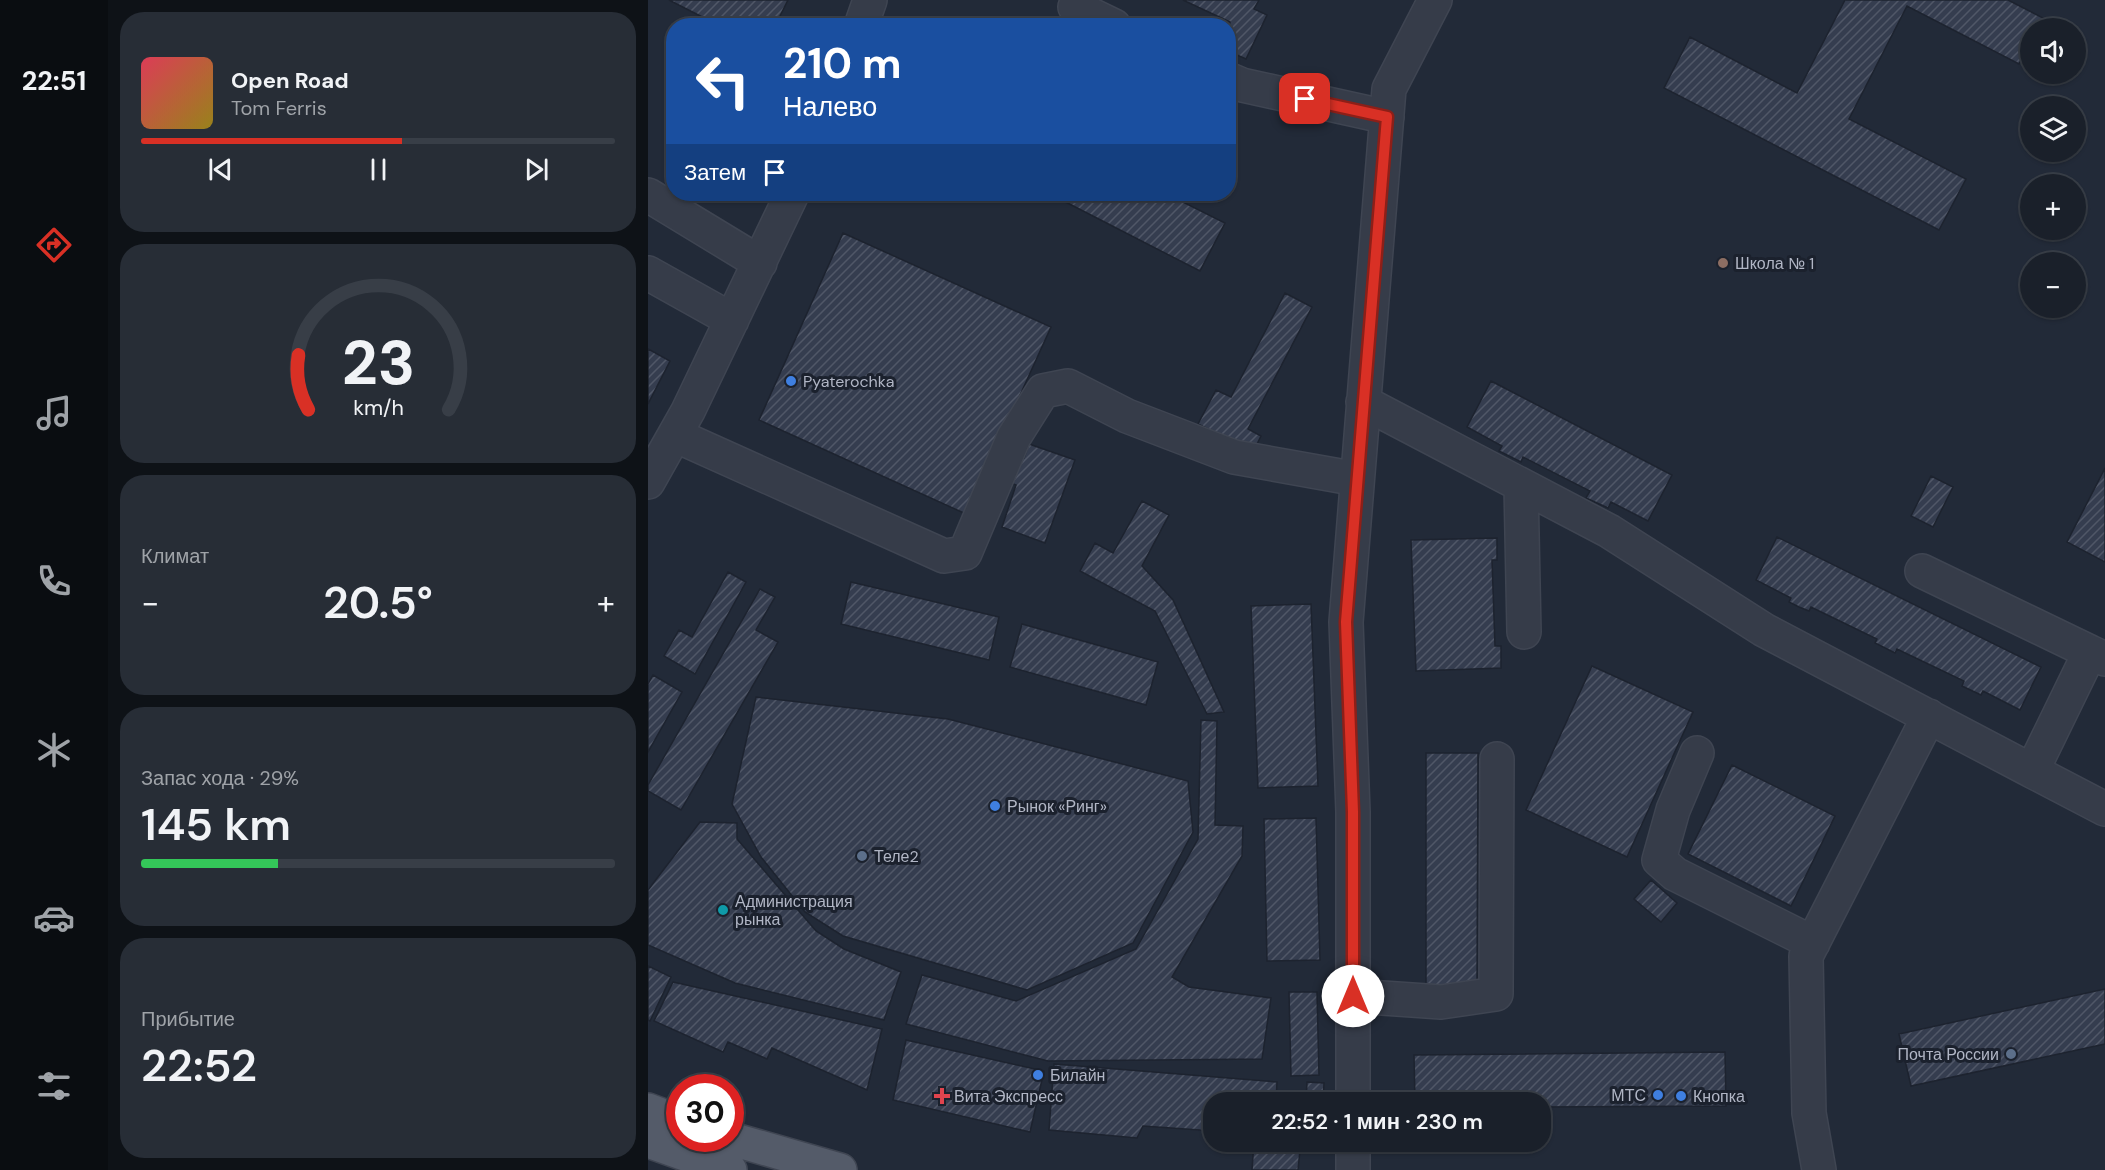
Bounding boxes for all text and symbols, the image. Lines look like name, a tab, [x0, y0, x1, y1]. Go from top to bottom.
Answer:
map controls	[2020, 18, 2086, 318]
button: sound	[2020, 18, 2086, 84]
text: 210 m	[783, 36, 901, 91]
icon: left	[684, 42, 762, 120]
text: 22:51	[22, 63, 86, 98]
text: Open Road	[231, 66, 349, 95]
pin	[1279, 73, 1330, 124]
icon: arrive	[1288, 82, 1321, 115]
text: Налево	[783, 89, 877, 124]
text: Tom Ferris	[231, 95, 327, 121]
button: layers	[2020, 96, 2086, 162]
icon: previous	[204, 153, 237, 186]
icon: pause	[362, 153, 395, 186]
icon: next	[520, 153, 553, 186]
icon: arrive	[758, 156, 791, 189]
text: Затем	[684, 158, 746, 187]
button: +	[2020, 174, 2086, 240]
icon: directions	[33, 224, 75, 266]
button: −	[2020, 252, 2086, 318]
place label: Школа № 1	[1735, 253, 1814, 274]
marker: Школа № 1	[1716, 256, 1730, 270]
text: 23	[341, 323, 415, 404]
place label: Pyaterochka	[803, 371, 894, 392]
marker: Pyaterochka	[784, 374, 798, 388]
icon: music	[33, 392, 75, 434]
text: km/h	[353, 395, 403, 423]
text: Климат	[141, 543, 209, 569]
icon: phone	[33, 560, 75, 602]
text: 20.5°	[323, 573, 433, 632]
text: −	[141, 581, 159, 624]
text: +	[597, 581, 615, 624]
icon: climate	[33, 729, 75, 771]
text: Запас хода · 29%	[141, 765, 299, 791]
text: 145 km	[141, 795, 291, 854]
place label: Рынок «Ринг»	[1007, 796, 1107, 817]
marker: Рынок «Ринг»	[988, 799, 1002, 813]
place label: Теле2	[874, 846, 919, 867]
marker: Теле2	[855, 849, 869, 863]
place label: Администрация рынка	[735, 891, 853, 930]
icon: car	[33, 897, 75, 939]
marker: Администрация рынка	[716, 903, 730, 917]
position arrow	[1321, 964, 1385, 1028]
text: Прибытие	[141, 1006, 235, 1032]
text: 22:52	[141, 1036, 257, 1095]
place label: Почта России	[1898, 1044, 1999, 1065]
marker: Почта России	[2004, 1047, 2018, 1061]
icon: filters	[33, 1065, 75, 1107]
place label: Билайн	[1050, 1065, 1105, 1086]
marker: Билайн	[1031, 1068, 1045, 1082]
speed limit sign: 30	[666, 1074, 744, 1152]
place label: МТС	[1611, 1085, 1646, 1106]
place label: Вита Экспресс	[954, 1086, 1063, 1107]
place label: Кнопка	[1693, 1086, 1745, 1107]
marker: МТС	[1651, 1088, 1665, 1102]
marker: Вита Экспресс	[935, 1089, 949, 1103]
marker: Кнопка	[1674, 1089, 1688, 1103]
text: 22:52 · 1 мин · 230 m	[1271, 1107, 1483, 1136]

